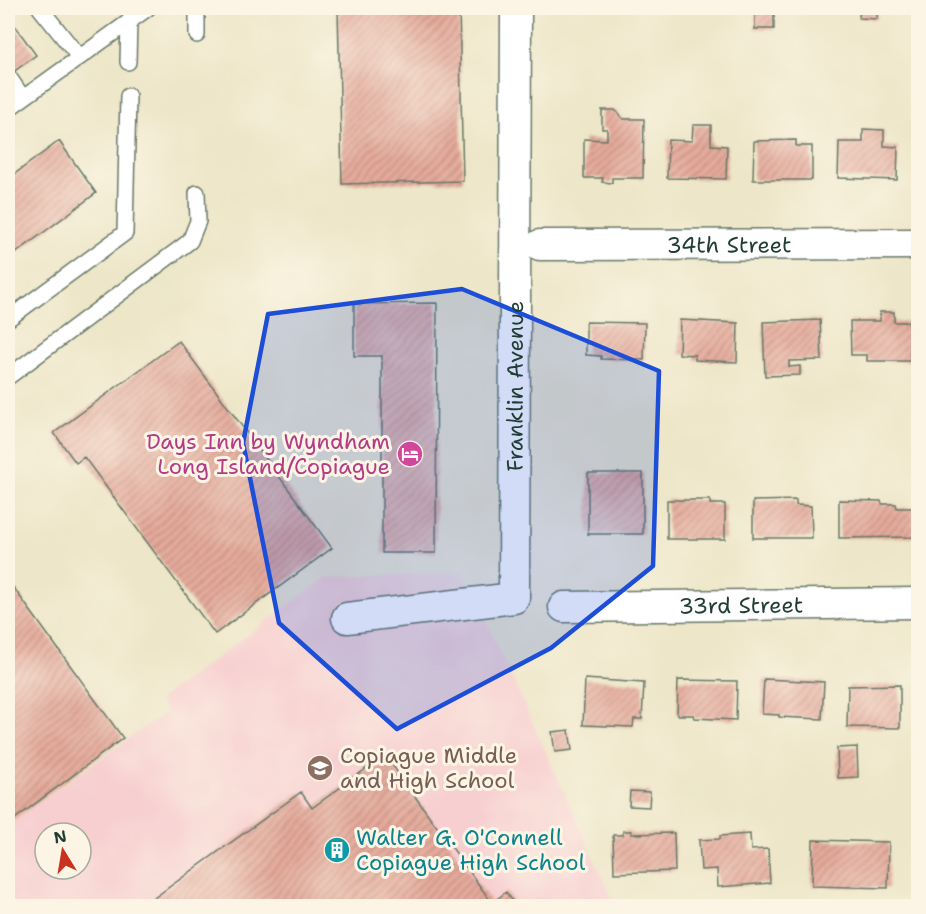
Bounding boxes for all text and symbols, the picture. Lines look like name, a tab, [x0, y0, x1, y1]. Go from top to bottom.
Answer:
street label: 34th Street	[666, 230, 792, 259]
street label: Franklin Avenue	[500, 301, 530, 472]
place label: Days Inn by Wyndham Long Island/Copiague	[146, 427, 390, 481]
hotel icon: Days Inn by Wyndham Long Island/Copiague	[395, 439, 425, 469]
street label: 33rd Street	[679, 590, 803, 620]
place label: Copiague Middle and High School	[340, 741, 517, 795]
school or university icon: Copiague Middle and High School	[305, 753, 335, 783]
north arrow	[33, 821, 93, 881]
place label: Walter G. O'Connell Copiague High School	[356, 823, 586, 877]
text: N	[52, 825, 68, 848]
building icon: Walter G. O'Connell Copiague High School	[322, 835, 352, 865]

